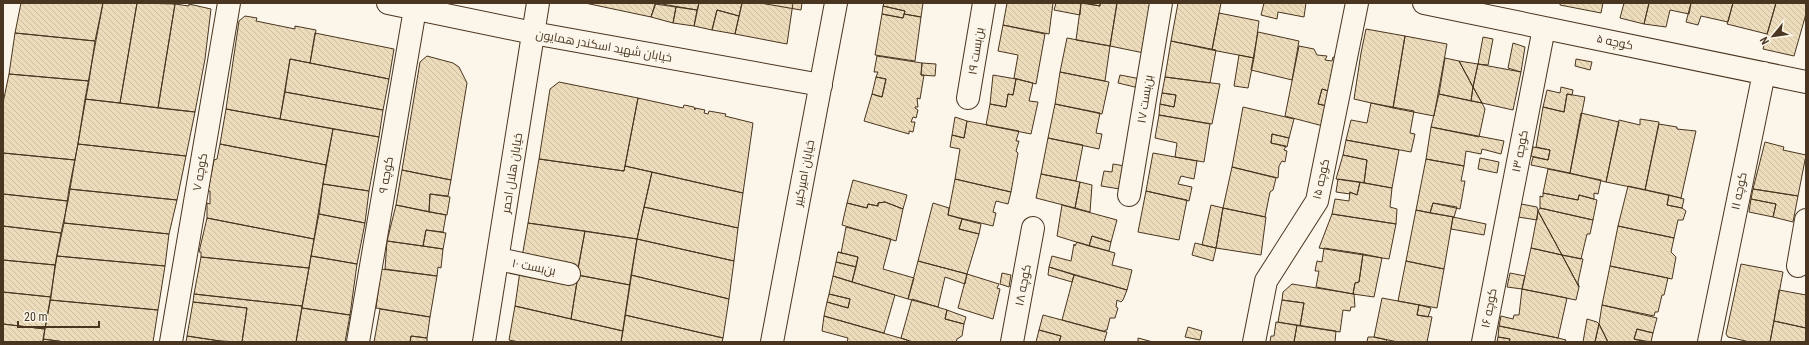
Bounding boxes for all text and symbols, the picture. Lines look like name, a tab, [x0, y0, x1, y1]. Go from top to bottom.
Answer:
north arrow	[1753, 16, 1793, 56]
street label: بن‌بست ۱۹	[965, 26, 987, 76]
street label: خیابان شهید اسکندر همایون	[535, 27, 673, 65]
street label: کوچه ۵	[1595, 31, 1635, 55]
text: N	[1757, 34, 1772, 47]
street label: بن‌بست ۱۷	[1134, 74, 1156, 124]
street label: کوچه ۱۳	[1509, 129, 1533, 174]
street label: خیابان هلال احمر	[499, 132, 525, 215]
street label: خیابان امیرکبیر	[791, 139, 817, 208]
street label: کوچه ۷	[190, 152, 212, 192]
street label: کوچه ۹	[376, 156, 398, 195]
street label: کوچه ۱۵	[1310, 157, 1334, 201]
street label: کوچه ۱۱	[1728, 171, 1752, 212]
street label: بن‌بست ۱۰	[511, 256, 557, 278]
street label: کوچه ۱۸	[1012, 263, 1036, 307]
street label: کوچه ۱۶	[1478, 287, 1502, 329]
scale bar	[18, 303, 99, 329]
text: 20 m	[24, 310, 48, 324]

